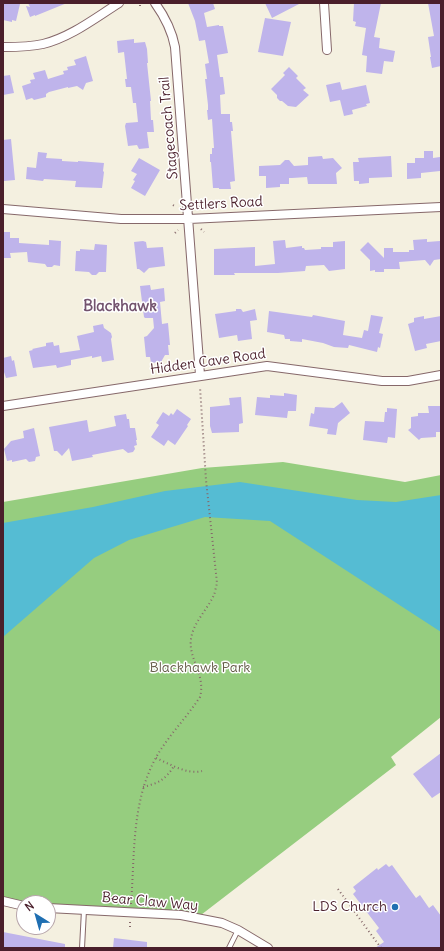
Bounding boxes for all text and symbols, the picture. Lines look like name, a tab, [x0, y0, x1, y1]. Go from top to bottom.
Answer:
street label: Stagecoach Trail	[156, 76, 182, 180]
street label: Settlers Road	[179, 193, 263, 215]
district label: Blackhawk	[83, 298, 157, 316]
street label: Hidden Cave Road	[149, 346, 267, 378]
park label: Blackhawk Park	[150, 660, 250, 676]
street label: Bear Claw Way	[101, 889, 199, 915]
north arrow	[16, 895, 56, 935]
text: N	[22, 898, 37, 914]
place label: LDS Church	[312, 899, 387, 915]
marker: LDS Church	[390, 902, 400, 912]

